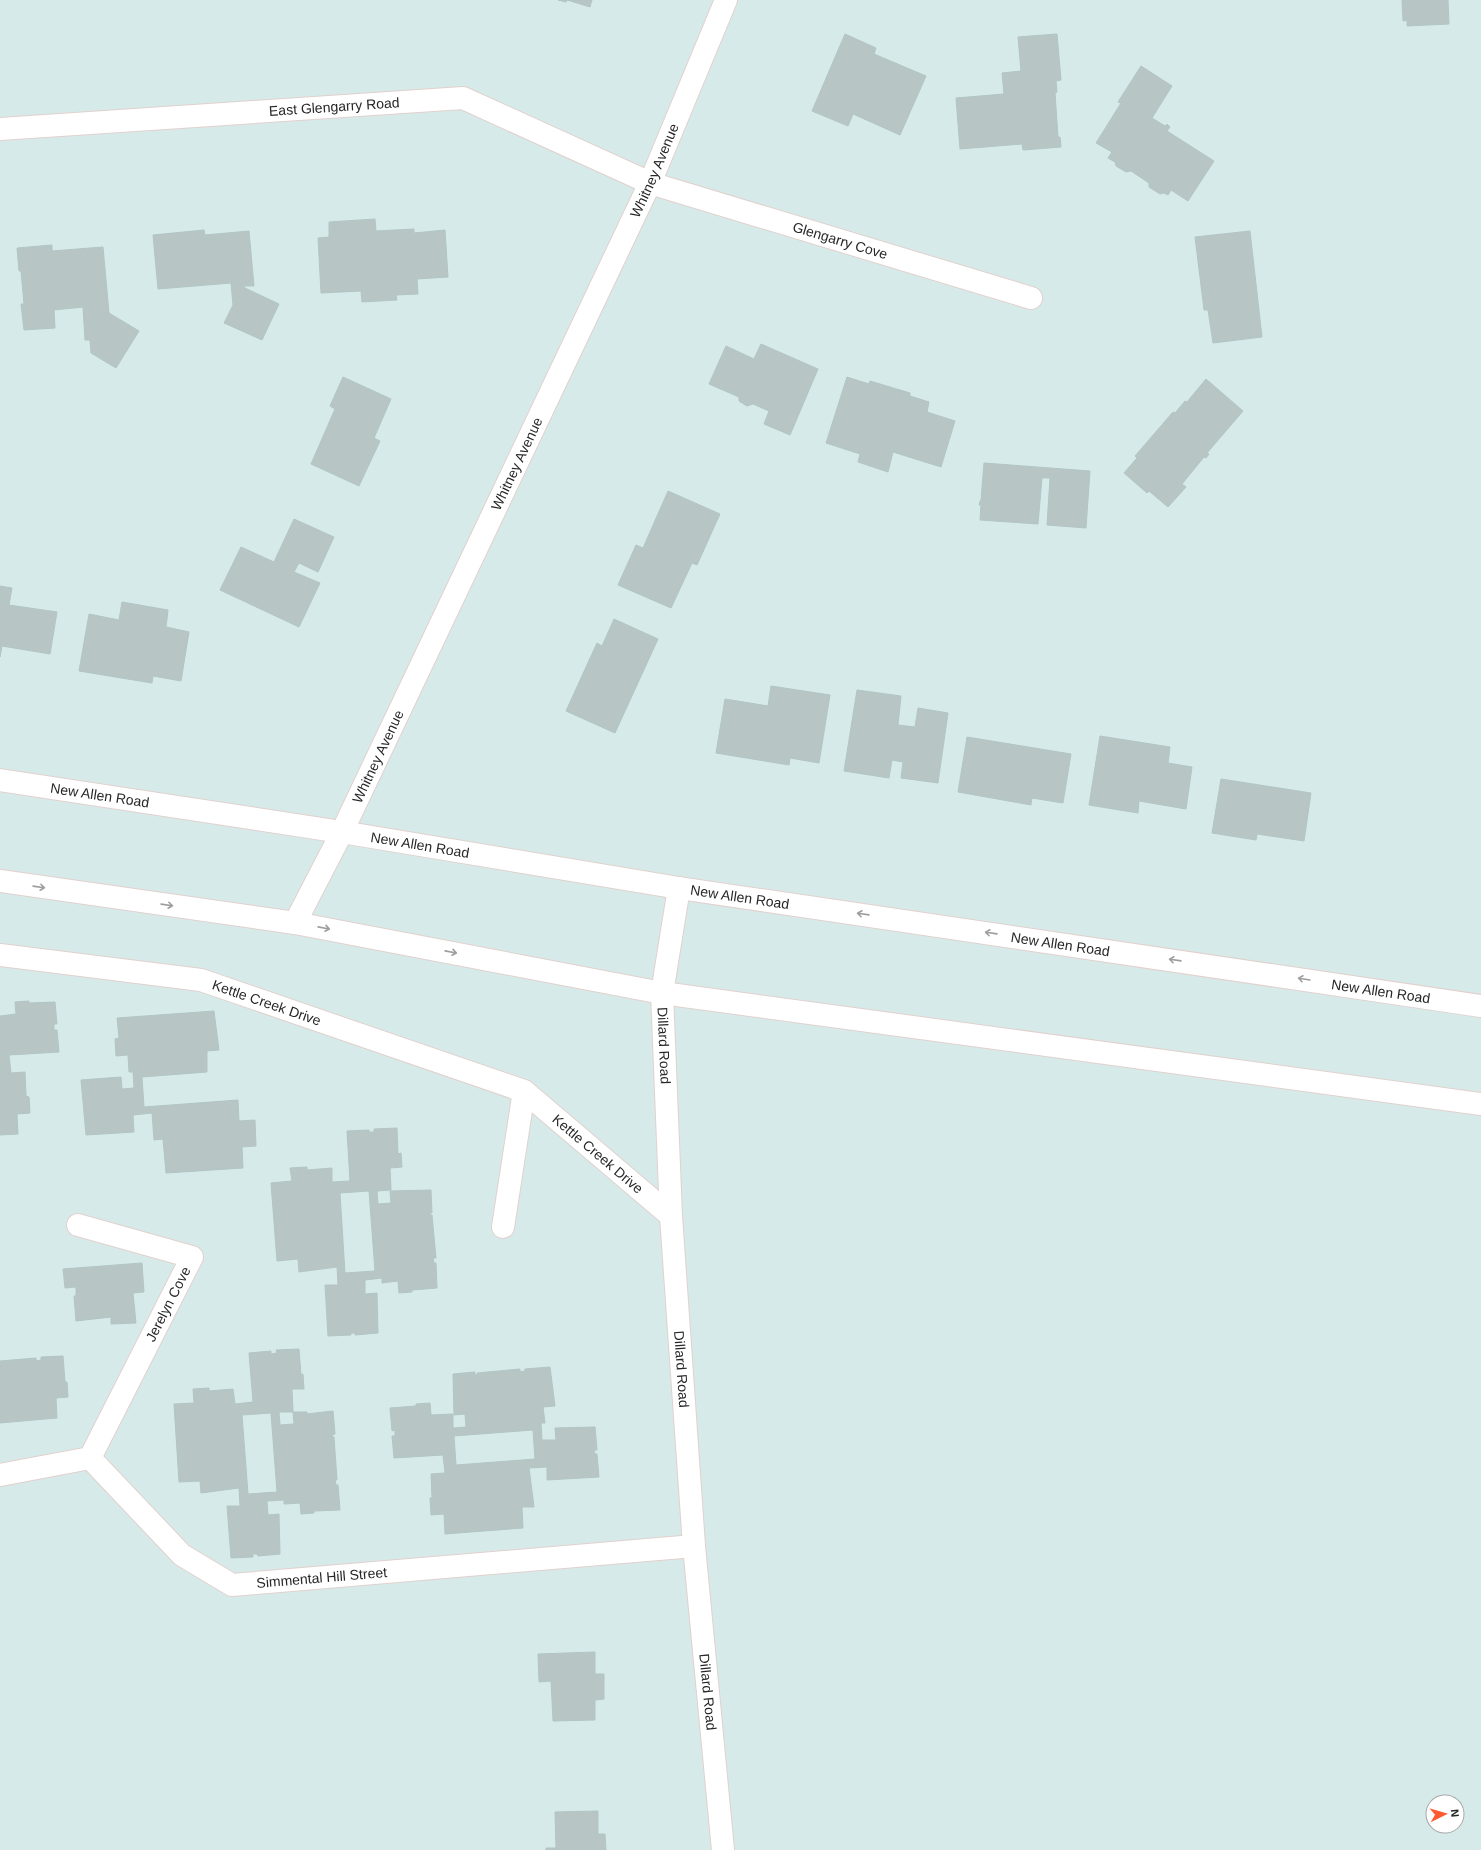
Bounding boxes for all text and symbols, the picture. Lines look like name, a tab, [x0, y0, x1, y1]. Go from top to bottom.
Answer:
street label: East Glengarry Road	[268, 94, 400, 119]
street label: Whitney Avenue	[627, 121, 682, 220]
street label: Glengarry Cove	[791, 219, 890, 262]
street label: Whitney Avenue	[488, 415, 546, 513]
street label: Whitney Avenue	[349, 707, 407, 806]
street label: New Allen Road	[49, 780, 150, 811]
street label: New Allen Road	[369, 829, 471, 861]
street label: New Allen Road	[689, 882, 790, 912]
one-way arrow	[32, 883, 45, 891]
one-way arrow	[160, 901, 173, 909]
one-way arrow	[857, 910, 870, 918]
one-way arrow	[317, 924, 330, 932]
one-way arrow	[985, 929, 998, 937]
street label: New Allen Road	[1010, 929, 1111, 959]
one-way arrow	[444, 949, 457, 957]
one-way arrow	[1169, 956, 1182, 964]
one-way arrow	[1298, 975, 1311, 983]
street label: New Allen Road	[1330, 976, 1431, 1006]
street label: Kettle Creek Drive	[210, 977, 323, 1029]
street label: Dillard Road	[655, 1007, 674, 1084]
street label: Kettle Creek Drive	[549, 1111, 646, 1197]
street label: Jerelyn Cove	[142, 1264, 194, 1344]
street label: Dillard Road	[671, 1330, 692, 1408]
street label: Simmental Hill Street	[256, 1564, 388, 1591]
street label: Dillard Road	[696, 1653, 720, 1731]
north arrow	[1425, 1794, 1465, 1834]
text: N	[1449, 1809, 1461, 1818]

